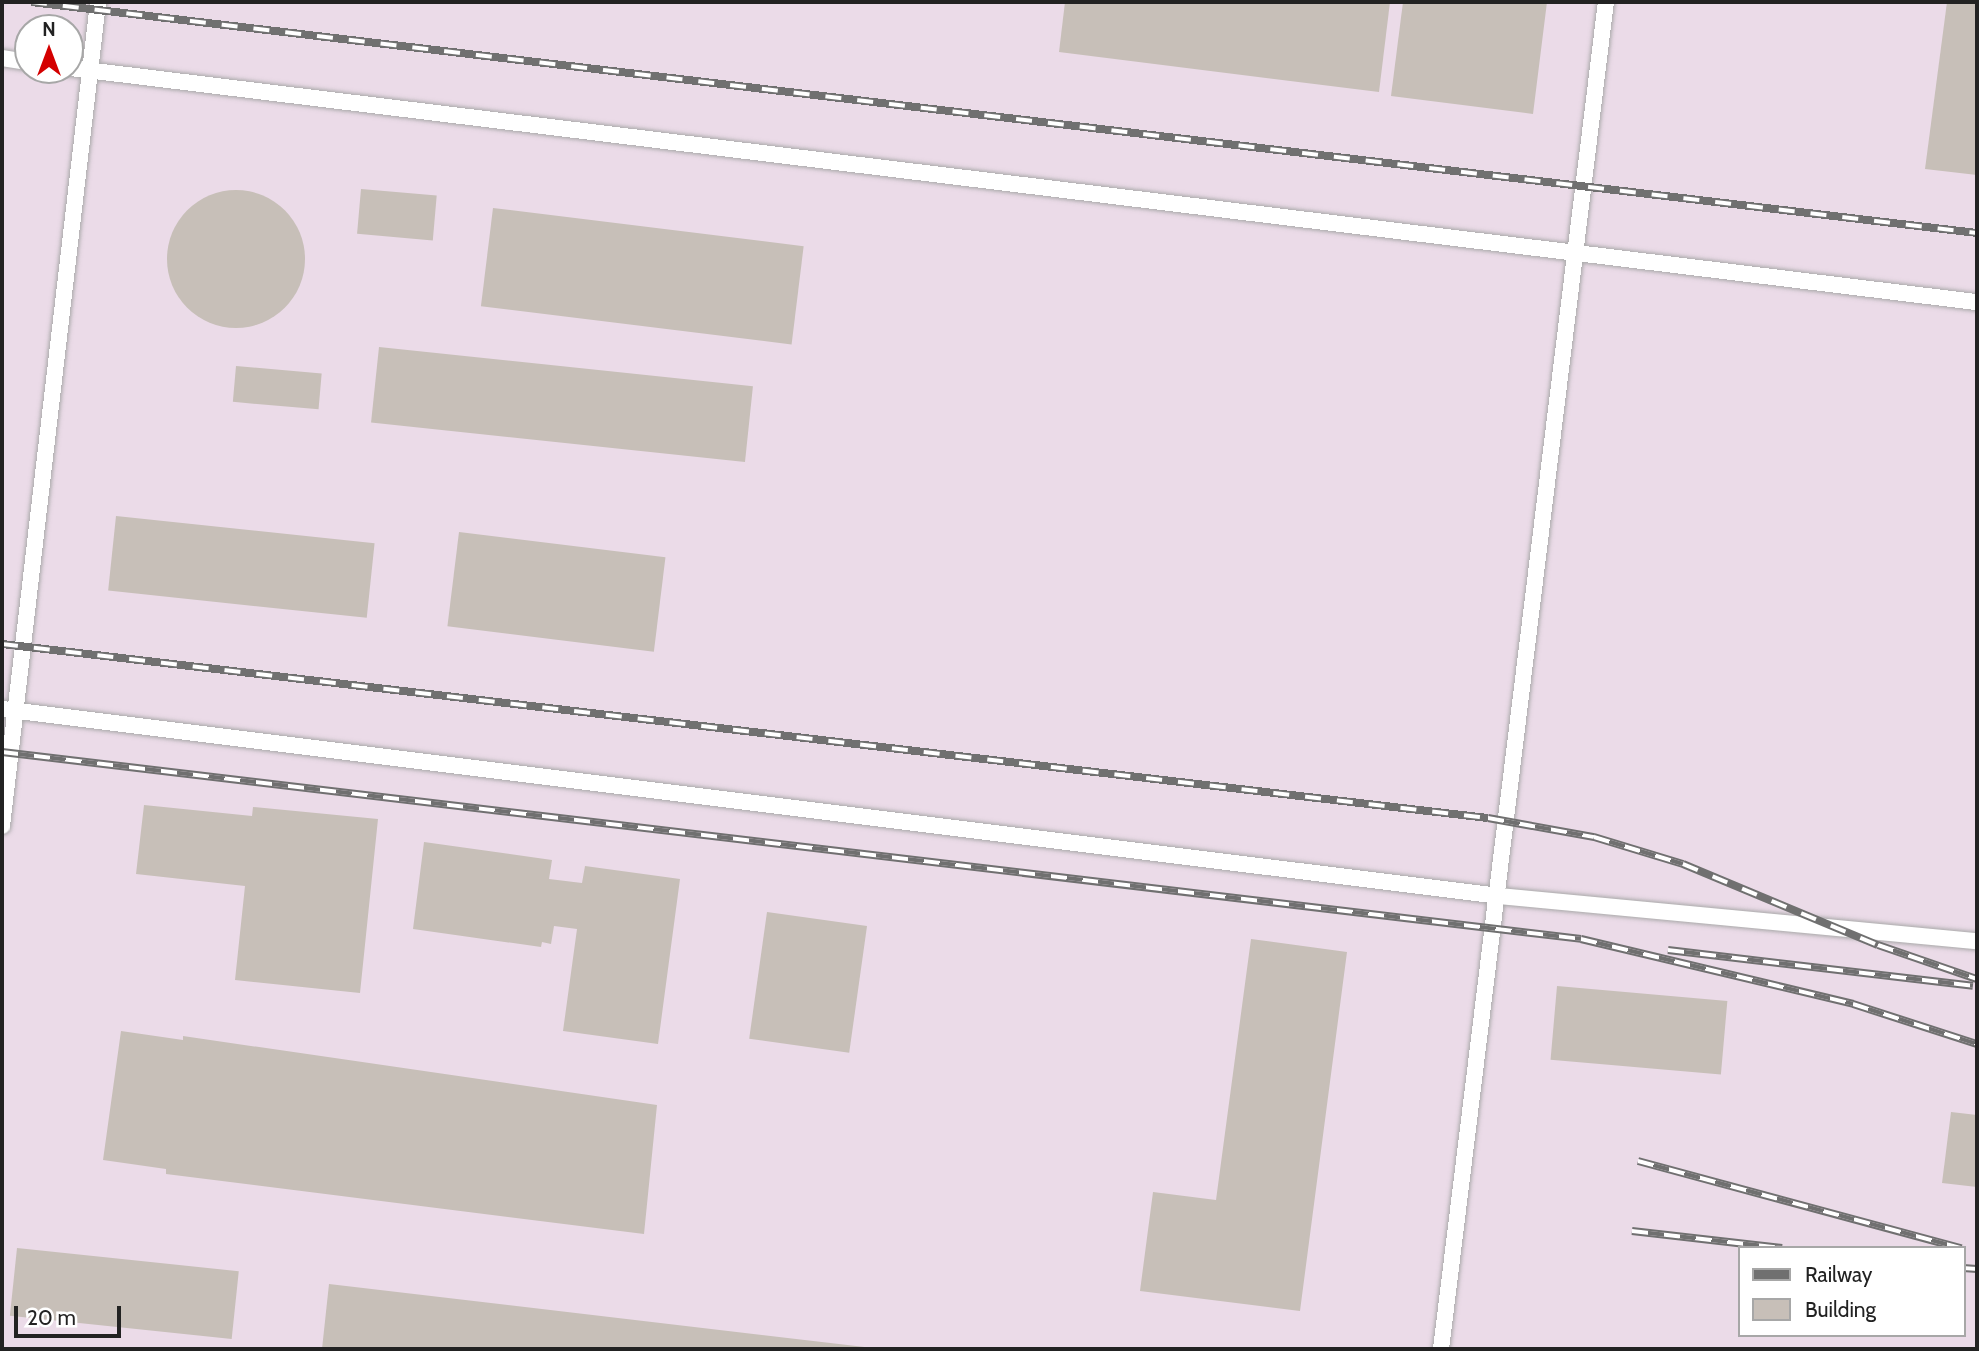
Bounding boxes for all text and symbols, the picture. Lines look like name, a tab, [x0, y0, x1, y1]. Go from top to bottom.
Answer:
north arrow	[14, 14, 84, 84]
text: N	[42, 18, 56, 41]
legend	[1738, 1246, 1965, 1337]
text: Railway	[1805, 1262, 1872, 1287]
scale bar	[18, 1292, 124, 1336]
text: Building	[1805, 1297, 1876, 1322]
text: 20 m	[27, 1305, 76, 1330]

